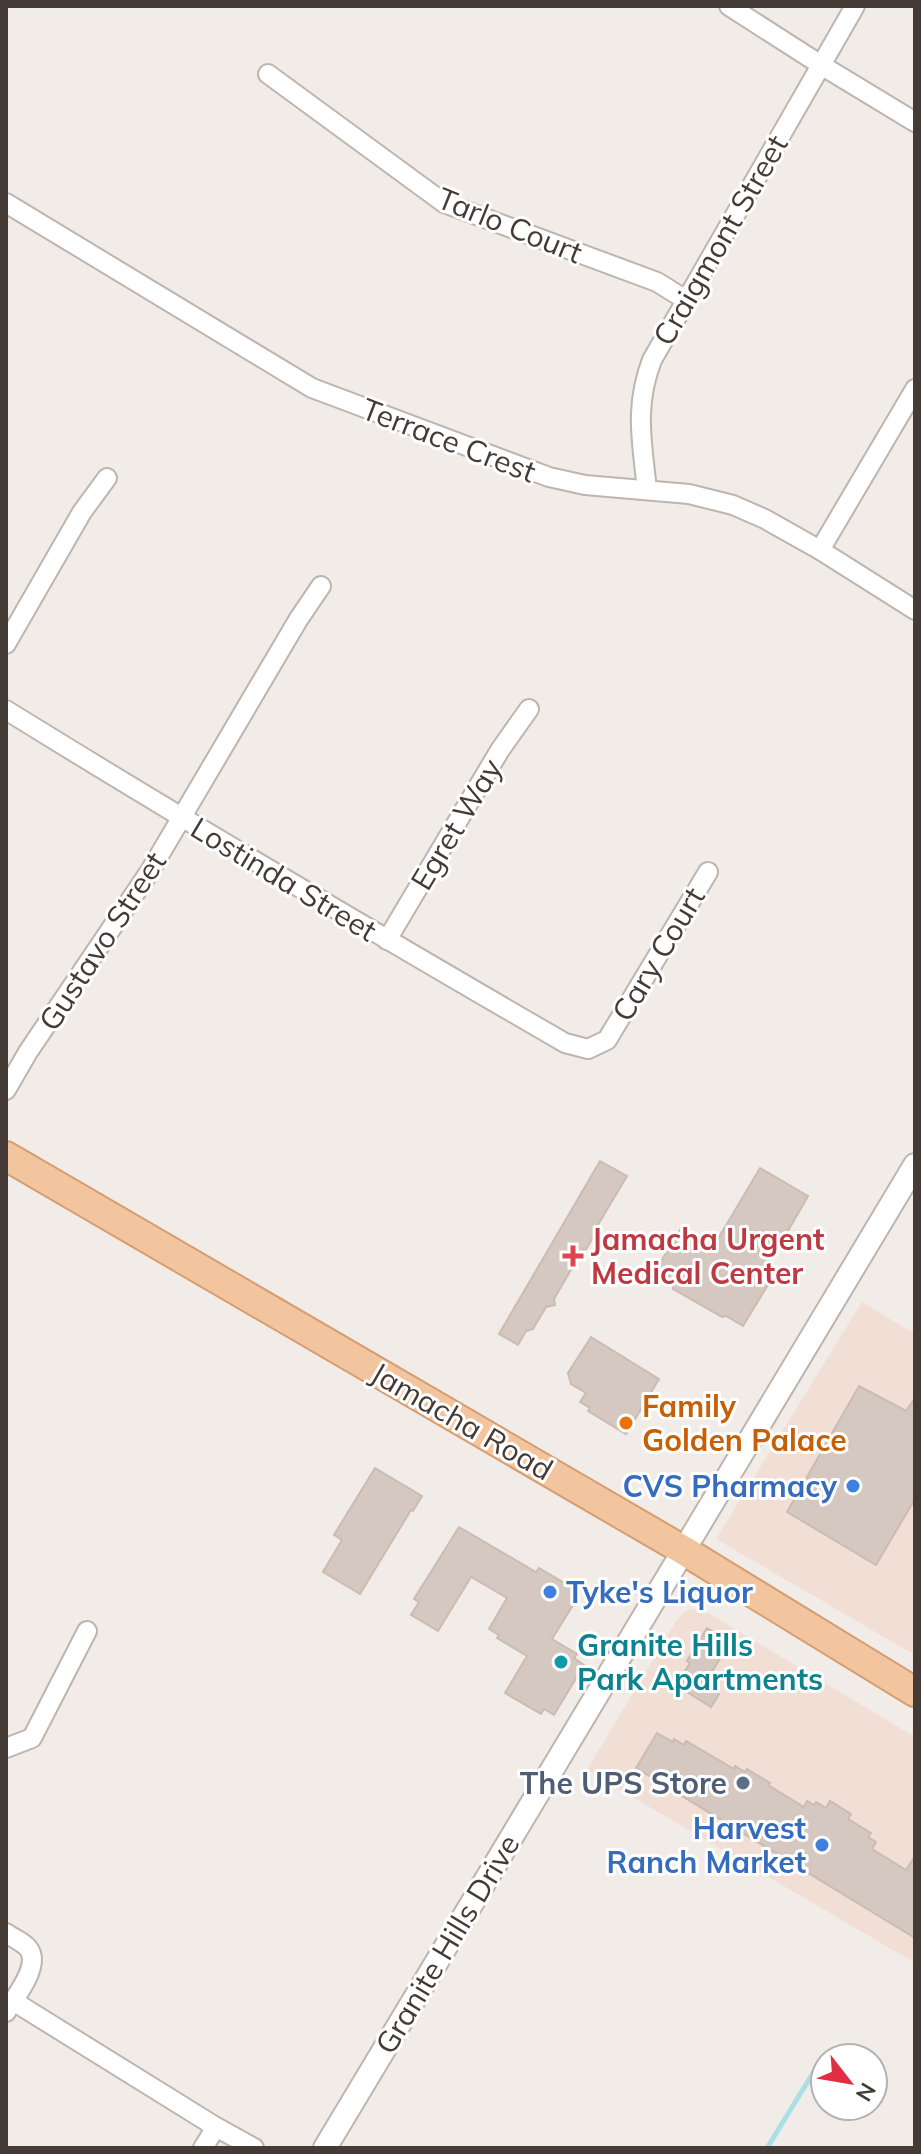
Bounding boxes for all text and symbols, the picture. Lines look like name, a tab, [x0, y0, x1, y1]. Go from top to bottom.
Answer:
street label: Craigmont Street	[644, 128, 796, 352]
street label: Tarlo Court	[432, 179, 588, 271]
street label: Terrace Crest	[357, 389, 541, 491]
street label: Egret Way	[402, 751, 510, 897]
street label: Lostinda Street	[184, 809, 384, 949]
street label: Gustavo Street	[30, 844, 174, 1038]
street label: Cary Court	[603, 880, 713, 1028]
place label: Jamacha Urgent Medical Center	[591, 1220, 824, 1292]
marker: Jamacha Urgent Medical Center	[562, 1245, 584, 1267]
street label: Jamacha Road	[364, 1354, 560, 1488]
place label: Family Golden Palace	[642, 1387, 847, 1459]
marker: Family Golden Palace	[617, 1414, 635, 1432]
place label: CVS Pharmacy	[623, 1467, 838, 1505]
marker: CVS Pharmacy	[844, 1477, 862, 1495]
place label: Tyke's Liquor	[566, 1573, 753, 1611]
marker: Tyke's Liquor	[541, 1583, 559, 1601]
place label: Granite Hills Park Apartments	[577, 1626, 823, 1698]
marker: Granite Hills Park Apartments	[552, 1653, 570, 1671]
place label: The UPS Store	[520, 1764, 727, 1802]
marker: The UPS Store	[734, 1774, 752, 1792]
place label: Harvest Ranch Market	[606, 1809, 806, 1881]
street label: Granite Hills Drive	[366, 1827, 528, 2061]
marker: Harvest Ranch Market	[813, 1836, 831, 1854]
north arrow	[809, 2042, 889, 2122]
text: N	[850, 2078, 882, 2107]

